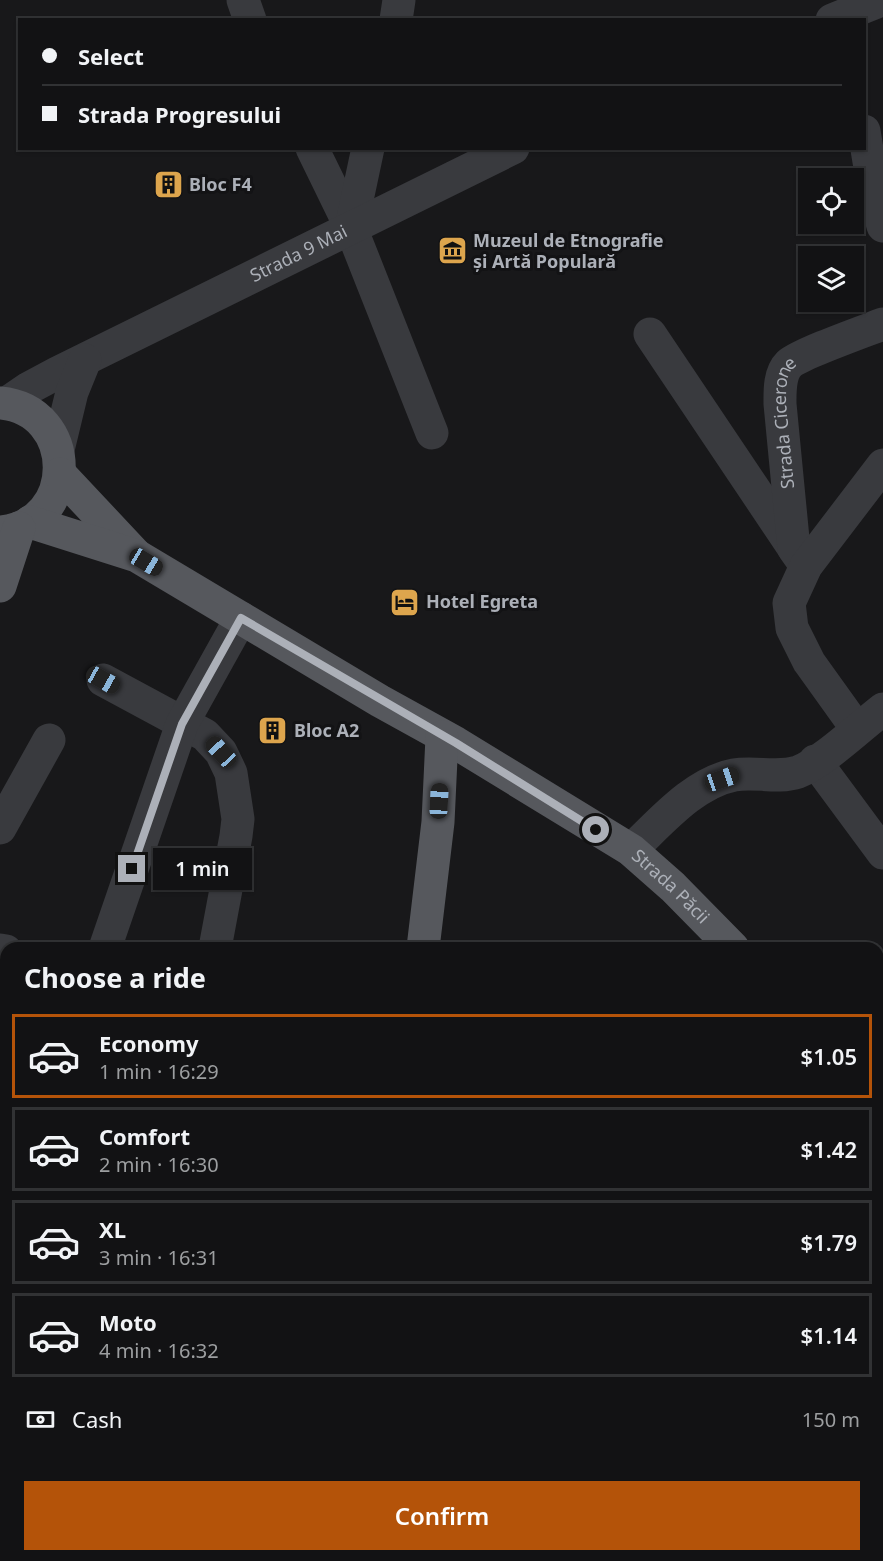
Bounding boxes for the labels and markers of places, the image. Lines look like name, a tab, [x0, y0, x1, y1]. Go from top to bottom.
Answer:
building icon: Bloc F4	[152, 169, 184, 201]
place label: Bloc F4	[189, 172, 252, 196]
place label: Muzeul de Etnografie și Artă Populară	[473, 228, 664, 273]
museum icon: Muzeul de Etnografie și Artă Populară	[436, 235, 468, 267]
hotel icon: Hotel Egreta	[389, 586, 421, 618]
place label: Hotel Egreta	[426, 589, 538, 613]
building icon: Bloc A2	[257, 715, 289, 747]
place label: Bloc A2	[294, 718, 359, 742]

